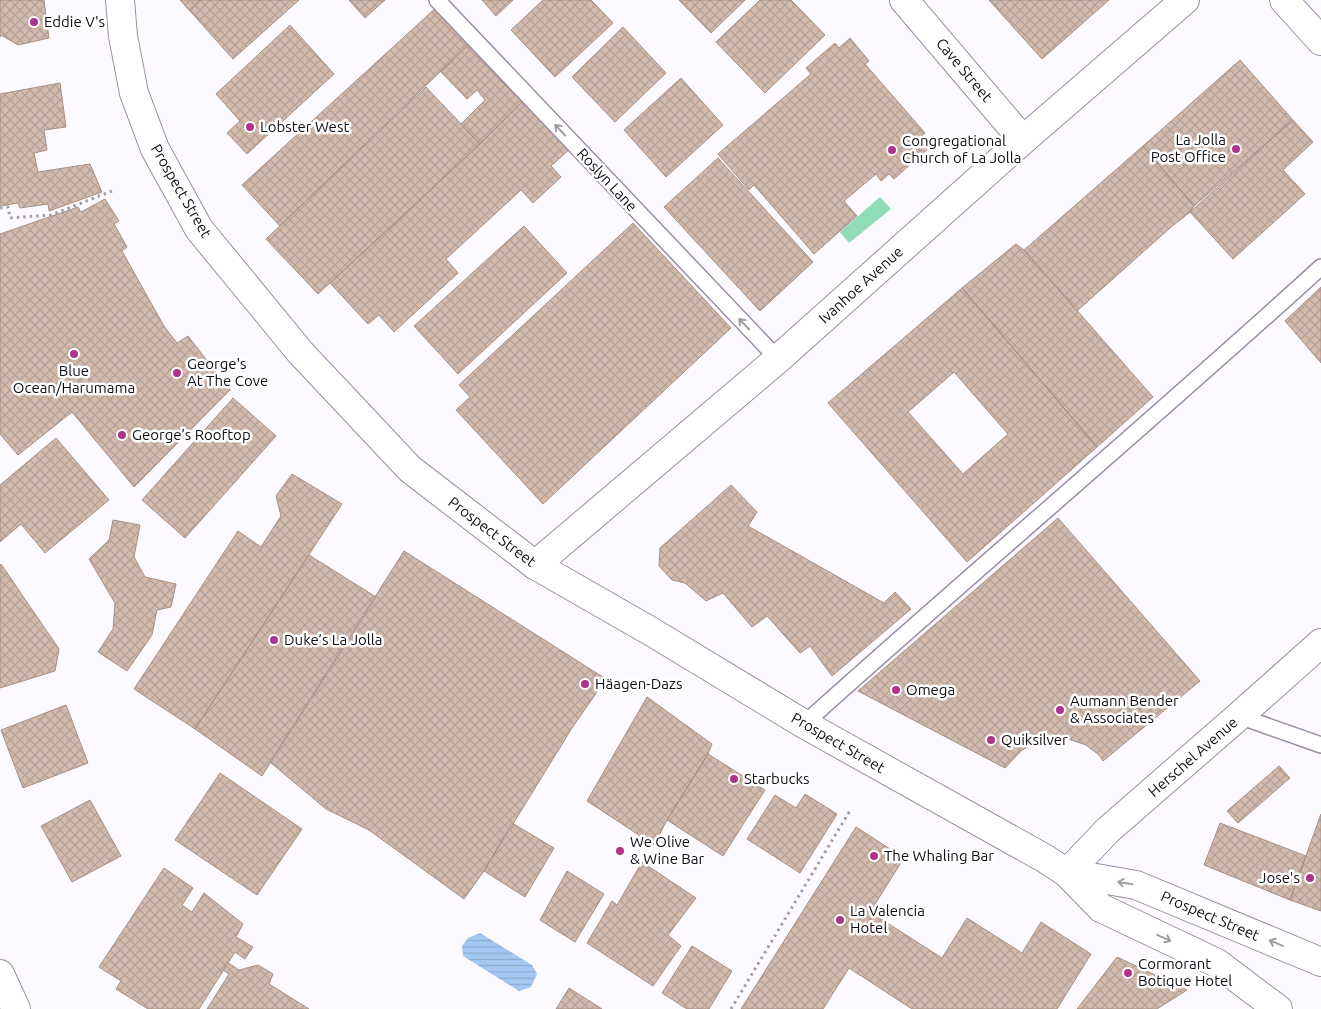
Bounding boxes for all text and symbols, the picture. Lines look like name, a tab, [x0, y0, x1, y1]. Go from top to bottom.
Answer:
place label: Eddie V's	[44, 13, 105, 30]
marker: Eddie V's	[28, 16, 40, 28]
street label: Cave Street	[933, 34, 996, 105]
place label: Lobster West	[260, 118, 349, 135]
marker: Lobster West	[244, 121, 256, 133]
one-way arrow	[554, 124, 566, 136]
place label: La Jolla Post Office	[1151, 131, 1226, 165]
place label: Congregational Church of La Jolla	[902, 132, 1021, 166]
street label: Prospect Street	[148, 141, 215, 241]
marker: La Jolla Post Office	[1230, 143, 1242, 155]
marker: Congregational Church of La Jolla	[886, 144, 898, 156]
street label: Roslyn Lane	[574, 145, 641, 215]
street label: Ivanhoe Avenue	[815, 243, 906, 327]
one-way arrow	[738, 318, 750, 330]
marker: Blue Ocean/Harumama	[68, 348, 80, 360]
place label: George's At The Cove	[187, 355, 268, 389]
place label: Blue Ocean/Harumama	[13, 362, 135, 396]
marker: George's At The Cove	[171, 367, 183, 379]
place label: George’s Rooftop	[132, 426, 251, 443]
marker: George’s Rooftop	[116, 429, 128, 441]
street label: Prospect Street	[445, 493, 539, 570]
place label: Duke’s La Jolla	[284, 631, 382, 648]
marker: Duke’s La Jolla	[268, 634, 280, 646]
place label: Häagen-Dazs	[595, 675, 682, 692]
marker: Häagen-Dazs	[579, 678, 591, 690]
place label: Omega	[906, 681, 955, 698]
marker: Omega	[890, 684, 902, 696]
place label: Aumann Bender & Associates	[1070, 692, 1179, 726]
marker: Aumann Bender & Associates	[1054, 704, 1066, 716]
street label: Prospect Street	[788, 709, 888, 776]
street label: Herschel Avenue	[1145, 713, 1241, 800]
place label: Quiksilver	[1001, 731, 1068, 748]
marker: Quiksilver	[985, 734, 997, 746]
place label: Starbucks	[744, 770, 810, 787]
marker: Starbucks	[728, 773, 740, 785]
place label: We Olive & Wine Bar	[630, 833, 705, 867]
marker: We Olive & Wine Bar	[614, 845, 626, 857]
place label: The Whaling Bar	[884, 847, 994, 864]
marker: The Whaling Bar	[868, 850, 880, 862]
place label: Jose's	[1259, 869, 1300, 886]
marker: Jose's	[1304, 872, 1316, 884]
one-way arrow	[1118, 877, 1134, 887]
street label: Prospect Street	[1158, 887, 1262, 944]
place label: La Valencia Hotel	[850, 902, 925, 936]
marker: La Valencia Hotel	[834, 914, 846, 926]
one-way arrow	[1156, 934, 1171, 943]
one-way arrow	[1269, 938, 1284, 948]
place label: Cormorant Botique Hotel	[1138, 955, 1232, 989]
marker: Cormorant Botique Hotel	[1122, 967, 1134, 979]

